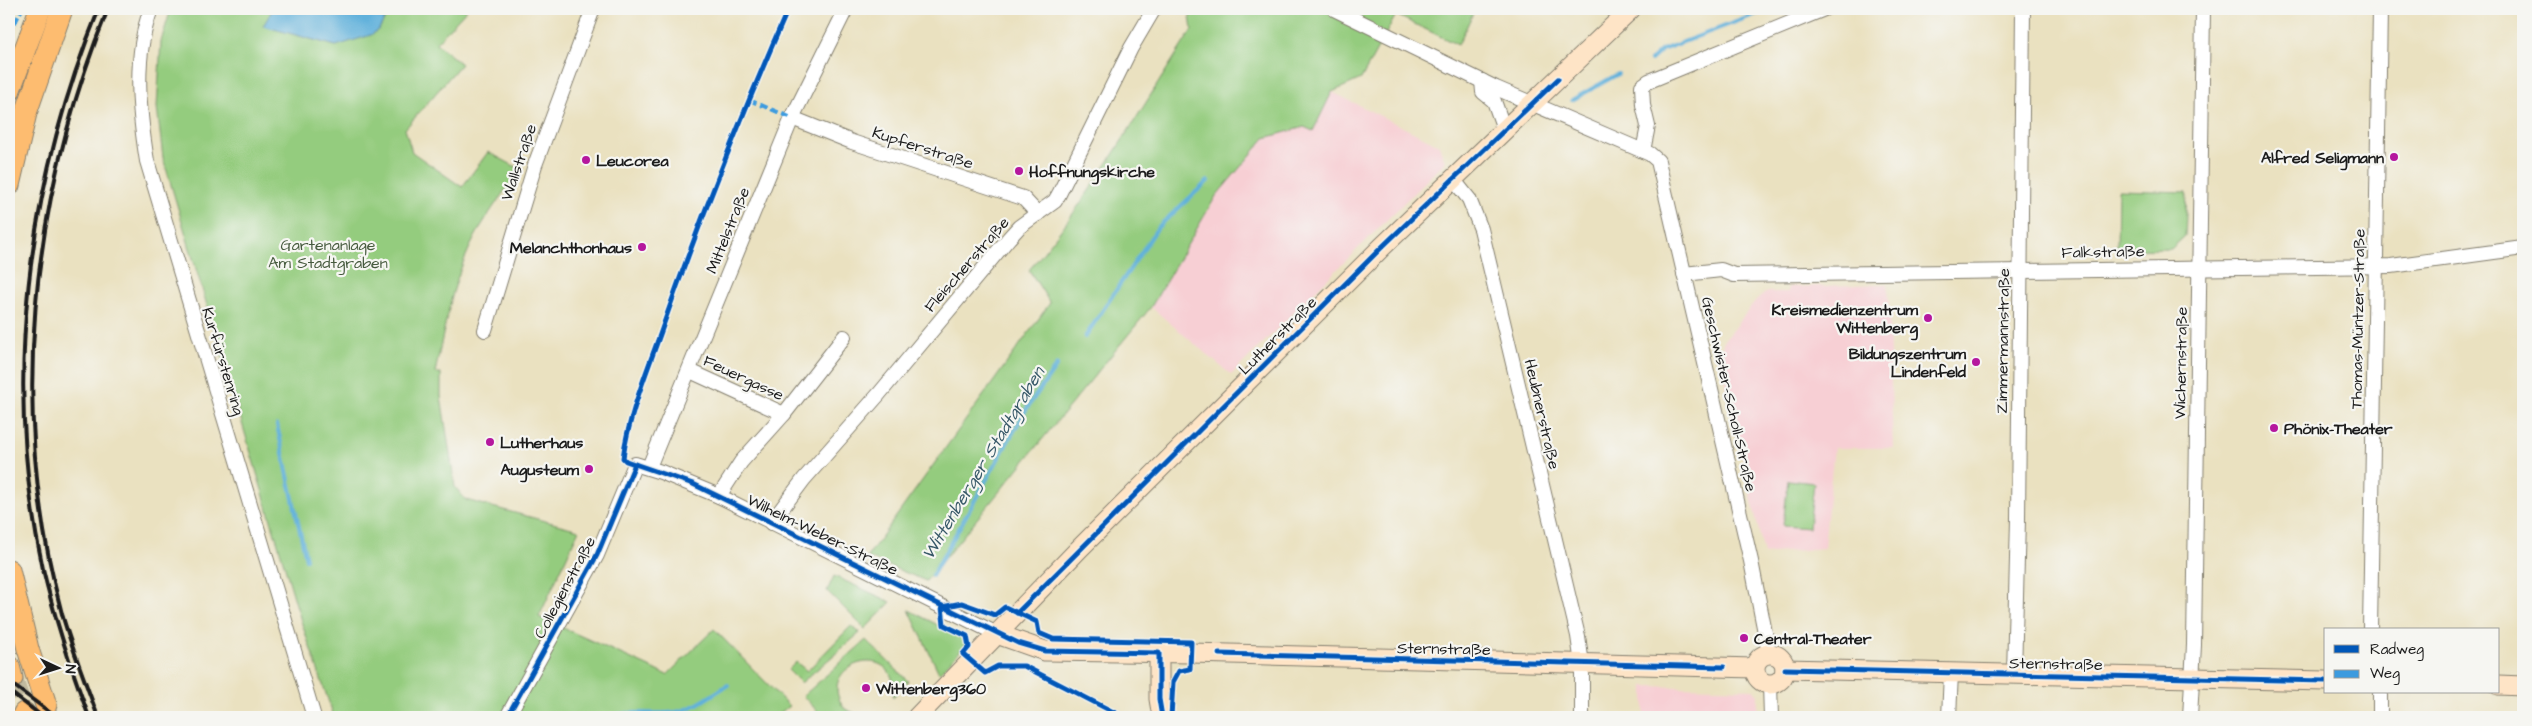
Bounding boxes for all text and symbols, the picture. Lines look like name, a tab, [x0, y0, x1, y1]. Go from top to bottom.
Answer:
street label: Wallstraße	[496, 121, 542, 204]
street label: Kupferstraße	[869, 121, 976, 175]
place label: Alfred Seligmann	[2261, 147, 2384, 171]
place label: Leucorea	[596, 150, 669, 172]
marker: Alfred Seligmann	[2388, 151, 2400, 163]
marker: Leucorea	[580, 154, 592, 166]
place label: Hoffnungskirche	[1029, 161, 1155, 185]
marker: Hoffnungskirche	[1013, 165, 1025, 177]
street label: Mittelstraße	[701, 184, 755, 277]
street label: Fleischerstraße	[919, 212, 1015, 317]
street label: Thomas-Müntzer-Straße	[2345, 228, 2371, 409]
park label: Gartenanlage Am Stadtgraben	[268, 234, 388, 275]
place label: Melanchthonhaus	[510, 237, 632, 259]
street label: Falkstraße	[2061, 240, 2145, 264]
marker: Melanchthonhaus	[636, 241, 648, 253]
street label: Zimmermannstraße	[1991, 268, 2015, 414]
street label: Lutherstraße	[1234, 291, 1322, 380]
street label: Geschwister-Scholl-Straße	[1696, 295, 1762, 494]
place label: Kreismedienzentrum Wittenberg	[1772, 299, 1919, 341]
street label: Kurfürstenring	[195, 305, 250, 418]
street label: Wichernstraße	[2169, 306, 2193, 419]
marker: Kreismedienzentrum Wittenberg	[1922, 312, 1934, 324]
place label: Bildungszentrum Lindenfeld	[1849, 343, 1967, 383]
street label: Feuergasse	[699, 350, 788, 407]
marker: Bildungszentrum Lindenfeld	[1970, 356, 1982, 368]
street label: Heubnerstraße	[1519, 357, 1565, 472]
water label: Wittenberger Stadtgraben	[916, 361, 1053, 565]
place label: Phönix-Theater	[2284, 418, 2393, 440]
marker: Phönix-Theater	[2268, 422, 2280, 434]
place label: Lutherhaus	[500, 432, 583, 454]
marker: Lutherhaus	[484, 436, 496, 448]
place label: Augusteum	[501, 459, 580, 483]
marker: Augusteum	[583, 463, 595, 475]
street label: Wilhelm-Weber-Straße	[743, 489, 902, 581]
street label: Collegienstraße	[529, 532, 602, 643]
place label: Central-Theater	[1754, 628, 1872, 650]
legend	[2324, 628, 2500, 694]
marker: Central-Theater	[1738, 632, 1750, 644]
street label: Sternstraße	[1397, 637, 1491, 661]
text: Radweg	[2370, 639, 2424, 661]
north arrow	[32, 644, 82, 694]
street label: Sternstraße	[2009, 652, 2103, 676]
text: Weg	[2370, 663, 2400, 685]
text: N	[60, 664, 80, 674]
place label: Wittenberg360	[875, 678, 986, 702]
marker: Wittenberg360	[860, 682, 872, 694]

